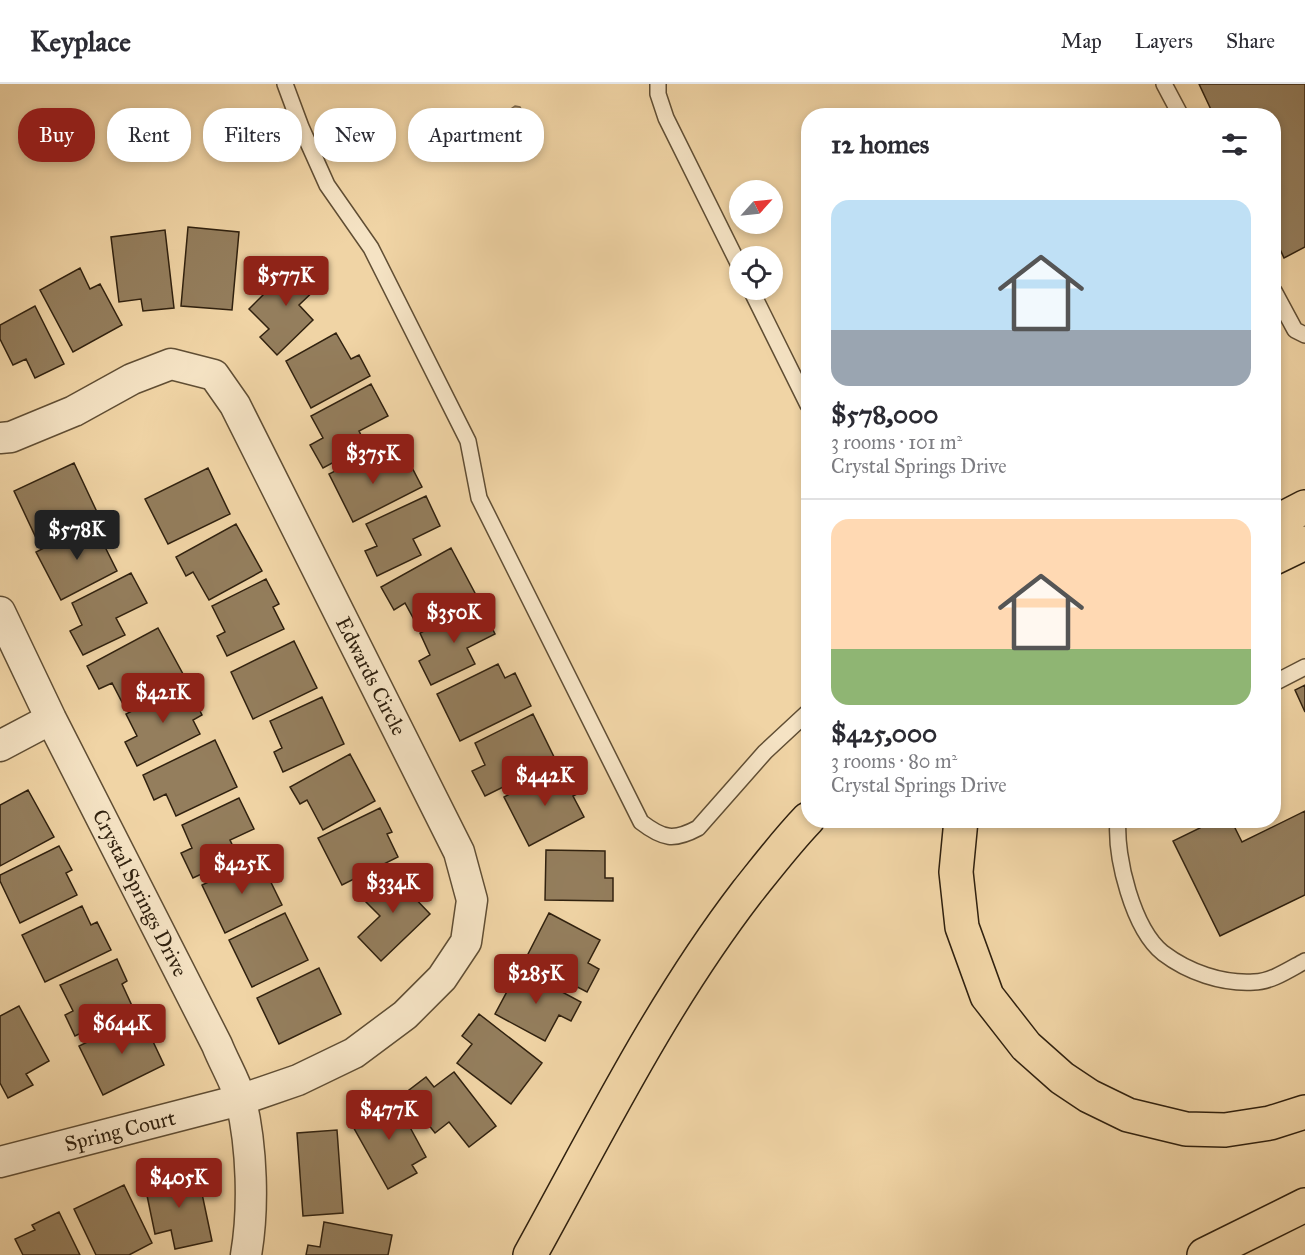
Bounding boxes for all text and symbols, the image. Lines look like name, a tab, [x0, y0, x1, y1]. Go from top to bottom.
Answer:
text: Keyplace	[30, 24, 131, 59]
text: Map	[1061, 28, 1102, 54]
text: Layers	[1135, 28, 1193, 54]
text: Share	[1226, 28, 1275, 54]
chip: Buy	[18, 108, 95, 162]
chip: Rent	[107, 108, 191, 162]
chip: Filters	[203, 108, 302, 162]
chip: New	[314, 108, 396, 162]
chip: Apartment	[408, 108, 544, 162]
text: 12 homes	[831, 128, 929, 160]
icon: filters	[1218, 128, 1251, 161]
north arrow	[729, 180, 783, 234]
map controls	[729, 180, 783, 300]
icon: home	[987, 239, 1095, 347]
button: locate	[729, 246, 783, 300]
pin: $577K	[244, 256, 328, 307]
text: $577K	[258, 263, 314, 287]
text: $578,000	[831, 398, 939, 430]
text: 3 rooms · 101 m²	[831, 430, 962, 454]
pin: $375K	[331, 434, 415, 485]
text: $375K	[346, 441, 400, 465]
text: Crystal Springs Drive	[831, 454, 1006, 478]
pin: $578K	[35, 510, 119, 561]
text: $578K	[49, 517, 105, 541]
icon: home	[987, 558, 1095, 666]
pin: $350K	[412, 593, 496, 644]
text: $350K	[426, 600, 482, 624]
street label: Edwards Circle	[330, 612, 412, 740]
pin: $421K	[121, 673, 205, 724]
text: $421K	[135, 680, 191, 704]
text: $425,000	[831, 717, 937, 749]
text: 3 rooms · 80 m²	[831, 749, 957, 773]
pin: $442K	[503, 756, 587, 807]
text: $442K	[516, 763, 574, 787]
text: Crystal Springs Drive	[831, 773, 1006, 797]
street label: Crystal Springs Drive	[87, 805, 194, 981]
pin: $425K	[200, 844, 284, 895]
text: $425K	[214, 851, 270, 875]
pin: $334K	[351, 863, 435, 914]
text: $334K	[366, 870, 420, 894]
pin: $285K	[494, 954, 578, 1005]
text: $285K	[508, 961, 564, 985]
pin: $644K	[80, 1004, 164, 1055]
text: $644K	[93, 1011, 151, 1035]
pin: $477K	[347, 1090, 431, 1141]
text: $477K	[360, 1097, 418, 1121]
street label: Spring Court	[62, 1105, 179, 1157]
pin: $405K	[137, 1158, 221, 1209]
text: $405K	[150, 1165, 208, 1189]

